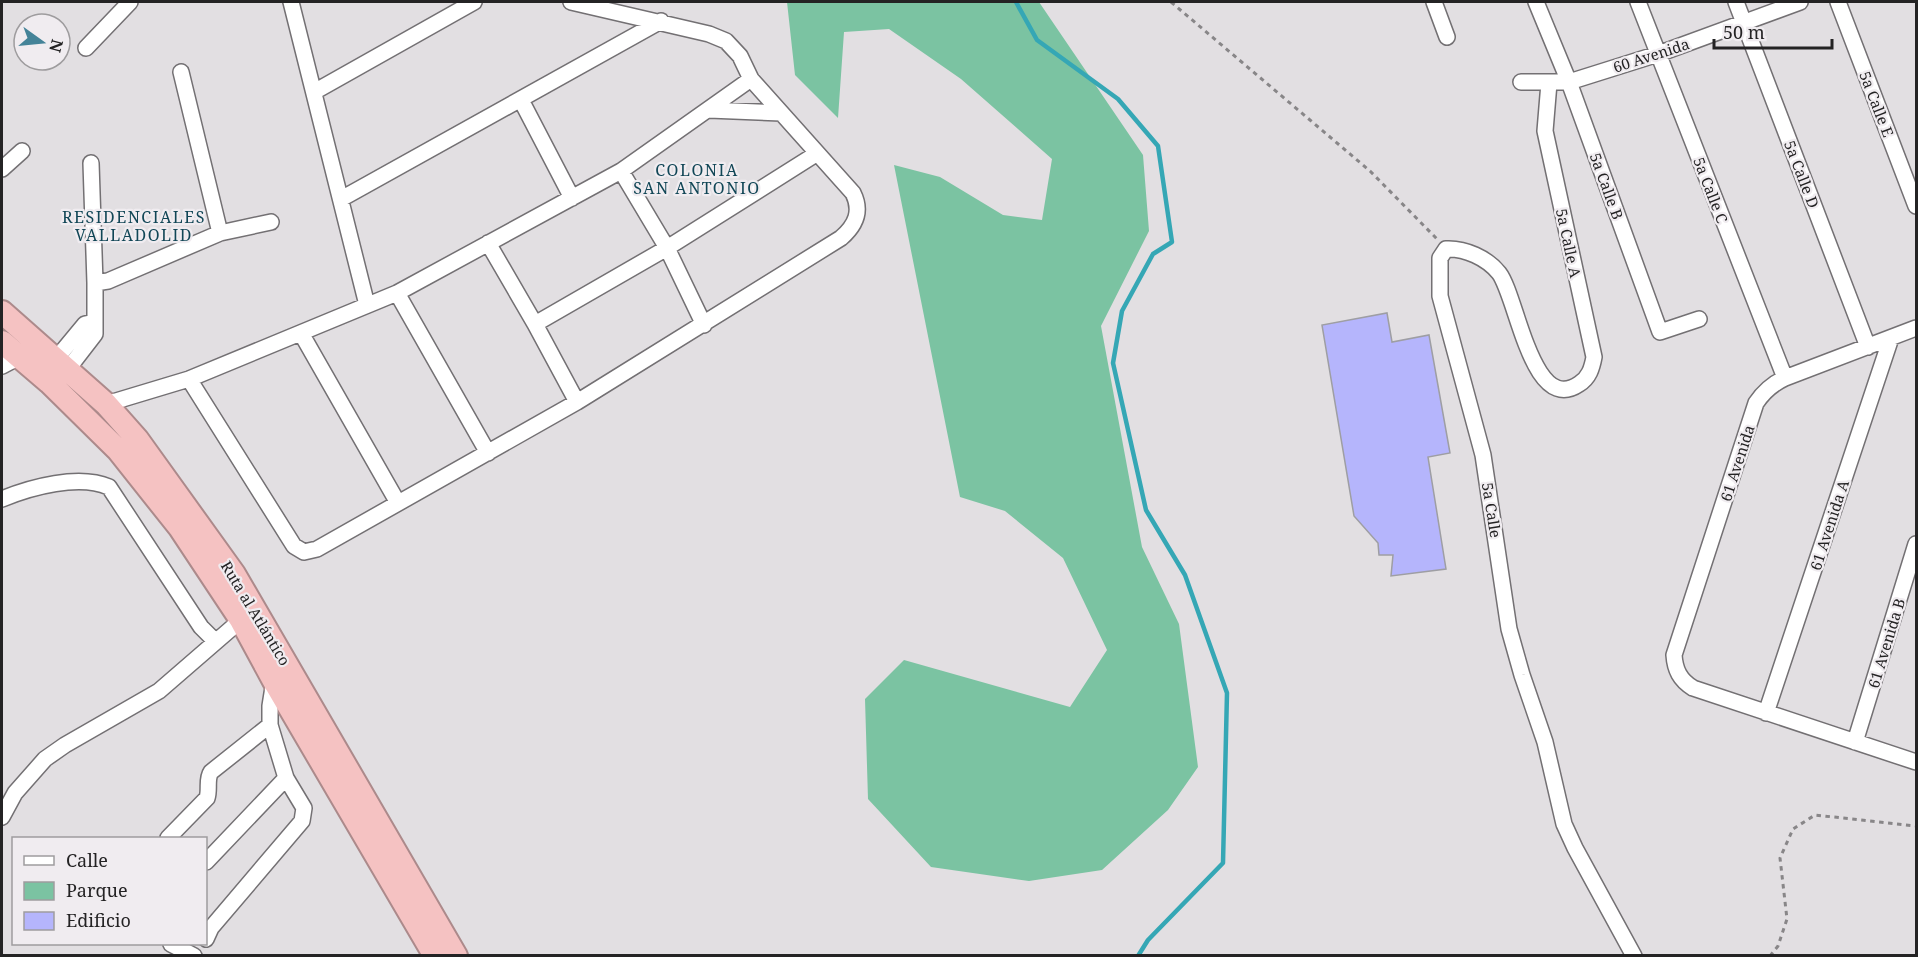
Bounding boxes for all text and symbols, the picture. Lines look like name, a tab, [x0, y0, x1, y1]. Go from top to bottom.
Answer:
north arrow	[12, 12, 72, 72]
scale bar	[1714, 12, 1832, 50]
text: 50 m	[1723, 20, 1765, 44]
street label: 60 Avenida	[1610, 33, 1692, 77]
text: N	[44, 37, 69, 55]
street label: 5a Calle E	[1855, 68, 1899, 140]
street label: 5a Calle D	[1780, 138, 1824, 211]
street label: 5a Calle B	[1586, 150, 1628, 222]
street label: 5a Calle C	[1689, 154, 1733, 226]
district label: COLONIA SAN ANTONIO	[633, 159, 761, 199]
district label: RESIDENCIALES VALLADOLID	[62, 206, 206, 246]
street label: 5a Calle A	[1552, 207, 1586, 280]
street label: 61 Avenida	[1715, 422, 1759, 504]
street label: 61 Avenida A	[1805, 477, 1853, 573]
street label: 5a Calle	[1478, 481, 1506, 539]
street label: Ruta al Atlántico	[217, 557, 295, 669]
street label: 61 Avenida B	[1863, 596, 1909, 690]
legend	[12, 837, 207, 945]
text: Calle	[66, 848, 108, 872]
text: Parque	[66, 878, 128, 902]
text: Edificio	[66, 908, 131, 932]

